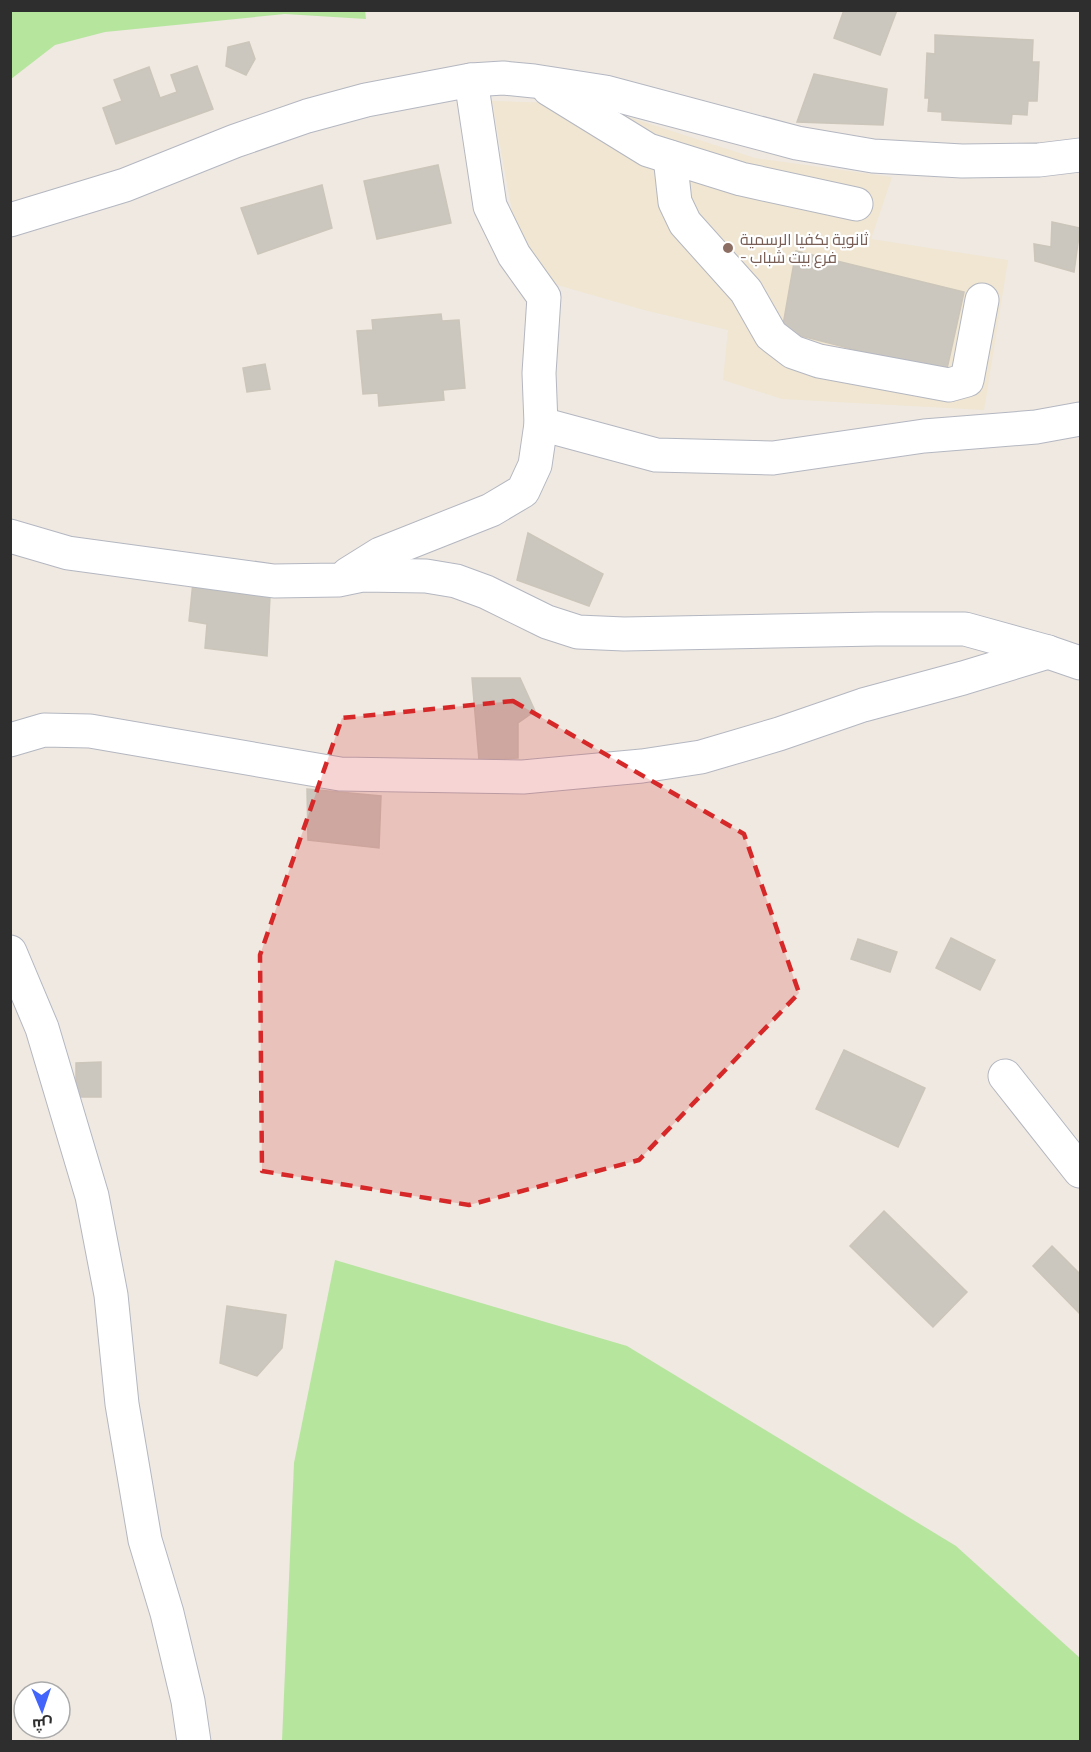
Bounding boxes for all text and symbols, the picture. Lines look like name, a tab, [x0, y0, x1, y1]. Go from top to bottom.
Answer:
place label: ثانوية بكفيا الرسمية - فرع بيت شباب	[740, 228, 869, 269]
marker: ثانوية بكفيا الرسمية - فرع بيت شباب	[721, 241, 735, 255]
north arrow	[12, 1680, 72, 1740]
text: ش	[32, 1714, 53, 1736]

